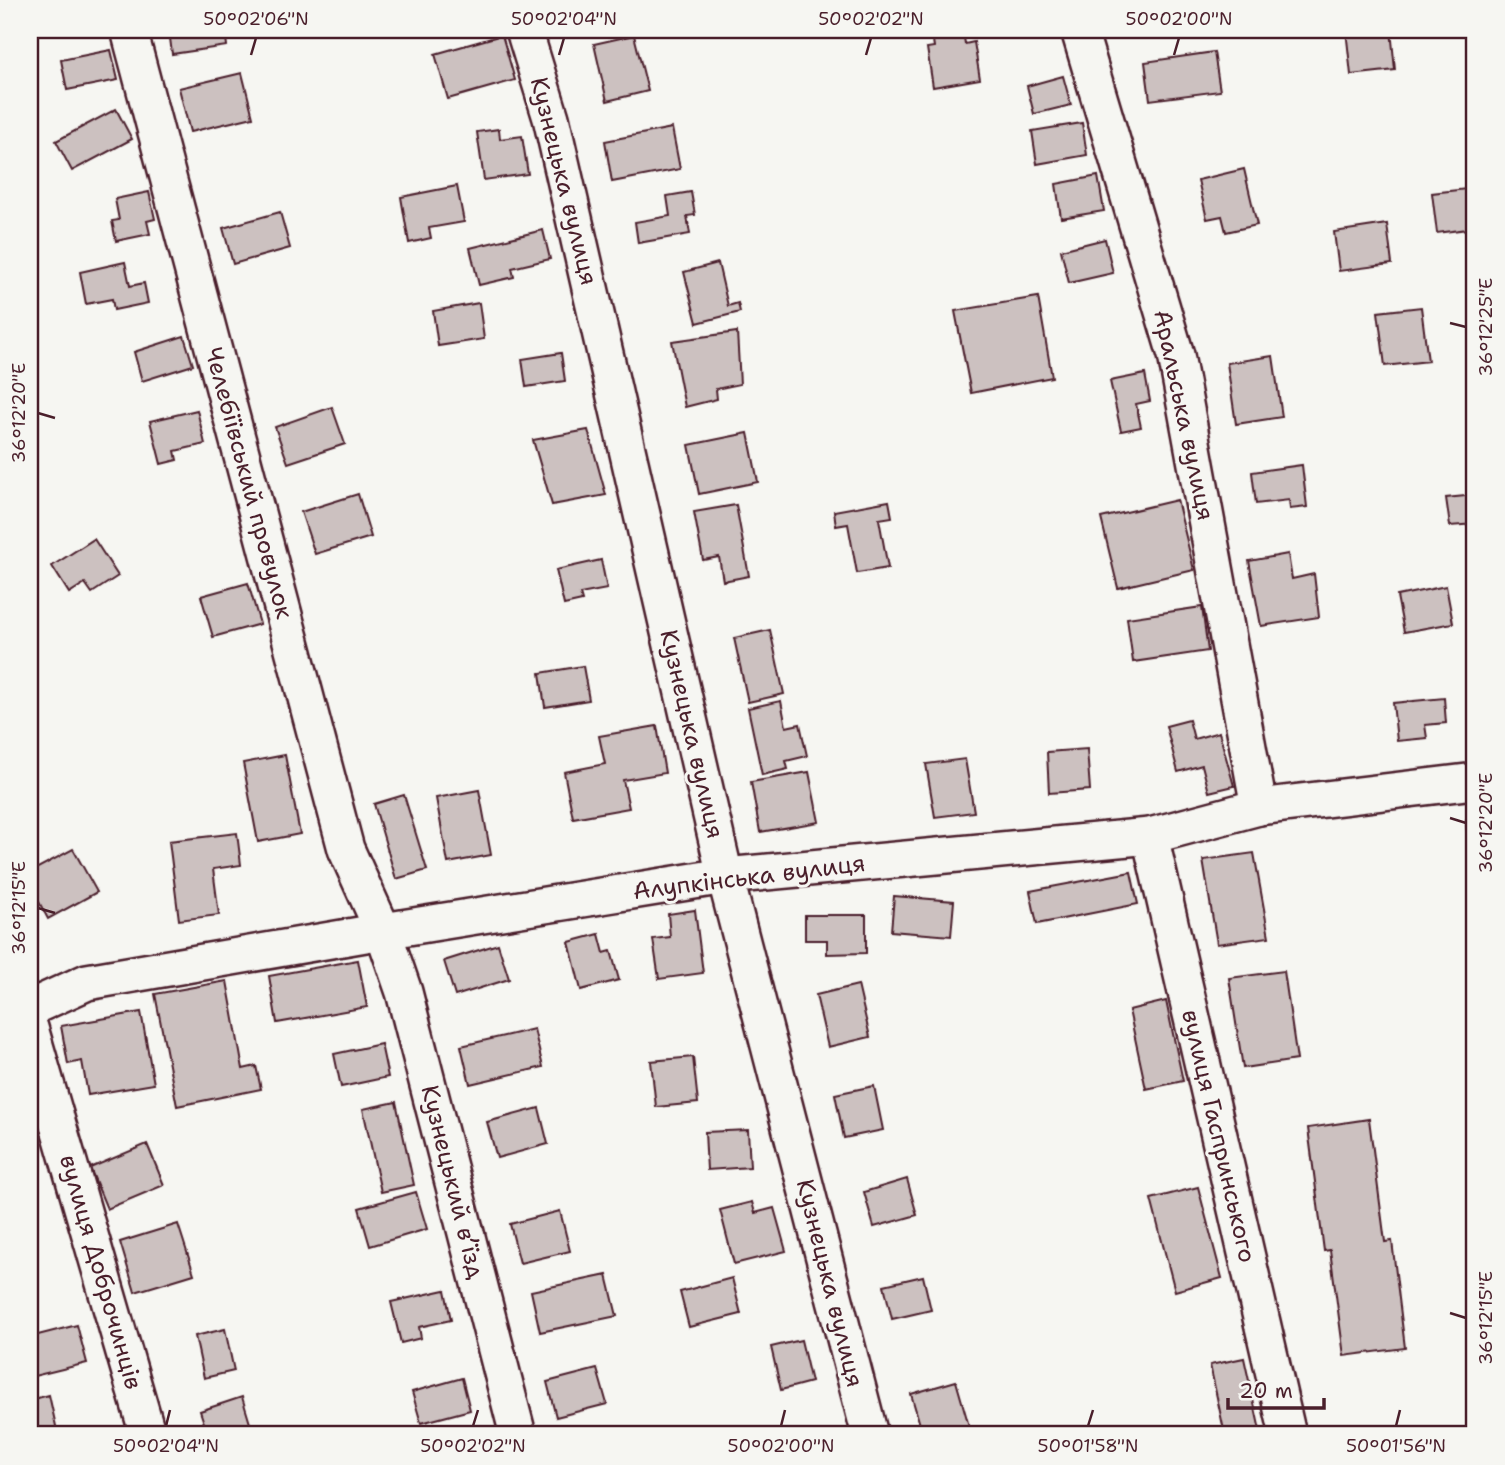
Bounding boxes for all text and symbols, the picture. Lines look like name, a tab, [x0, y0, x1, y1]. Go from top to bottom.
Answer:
text: 50°02'06"N	[203, 7, 309, 31]
text: 50°02'04"N	[511, 7, 617, 31]
text: 50°02'02"N	[818, 7, 924, 31]
text: 50°02'00"N	[1126, 7, 1232, 31]
street label: Кузнецька вулиця	[523, 74, 605, 288]
text: 36°12'25"E	[1474, 278, 1498, 376]
street label: Аральська вулиця	[1146, 307, 1222, 523]
street label: Челебіївський провулок	[197, 344, 301, 623]
text: 36°12'20"E	[7, 363, 31, 463]
street label: Кузнецька вулиця	[652, 626, 732, 842]
text: 36°12'20"E	[1474, 773, 1498, 873]
street label: Алупкінська вулиця	[631, 847, 867, 907]
text: 36°12'15"E	[7, 861, 31, 955]
street label: вулиця Гаспринського	[1174, 1006, 1264, 1266]
street label: Кузнецький в’їзд	[413, 1082, 493, 1282]
street label: вулиця Доброчинців	[52, 1151, 150, 1393]
street label: Кузнецька вулиця	[789, 1176, 871, 1390]
text: 36°12'15"E	[1474, 1271, 1498, 1365]
scale bar	[1228, 1367, 1325, 1411]
text: 20 m	[1239, 1377, 1293, 1405]
text: 50°02'04"N	[113, 1434, 219, 1458]
text: 50°02'02"N	[420, 1434, 526, 1458]
text: 50°02'00"N	[728, 1434, 834, 1458]
text: 50°01'58"N	[1038, 1434, 1138, 1458]
text: 50°01'56"N	[1346, 1434, 1446, 1458]

